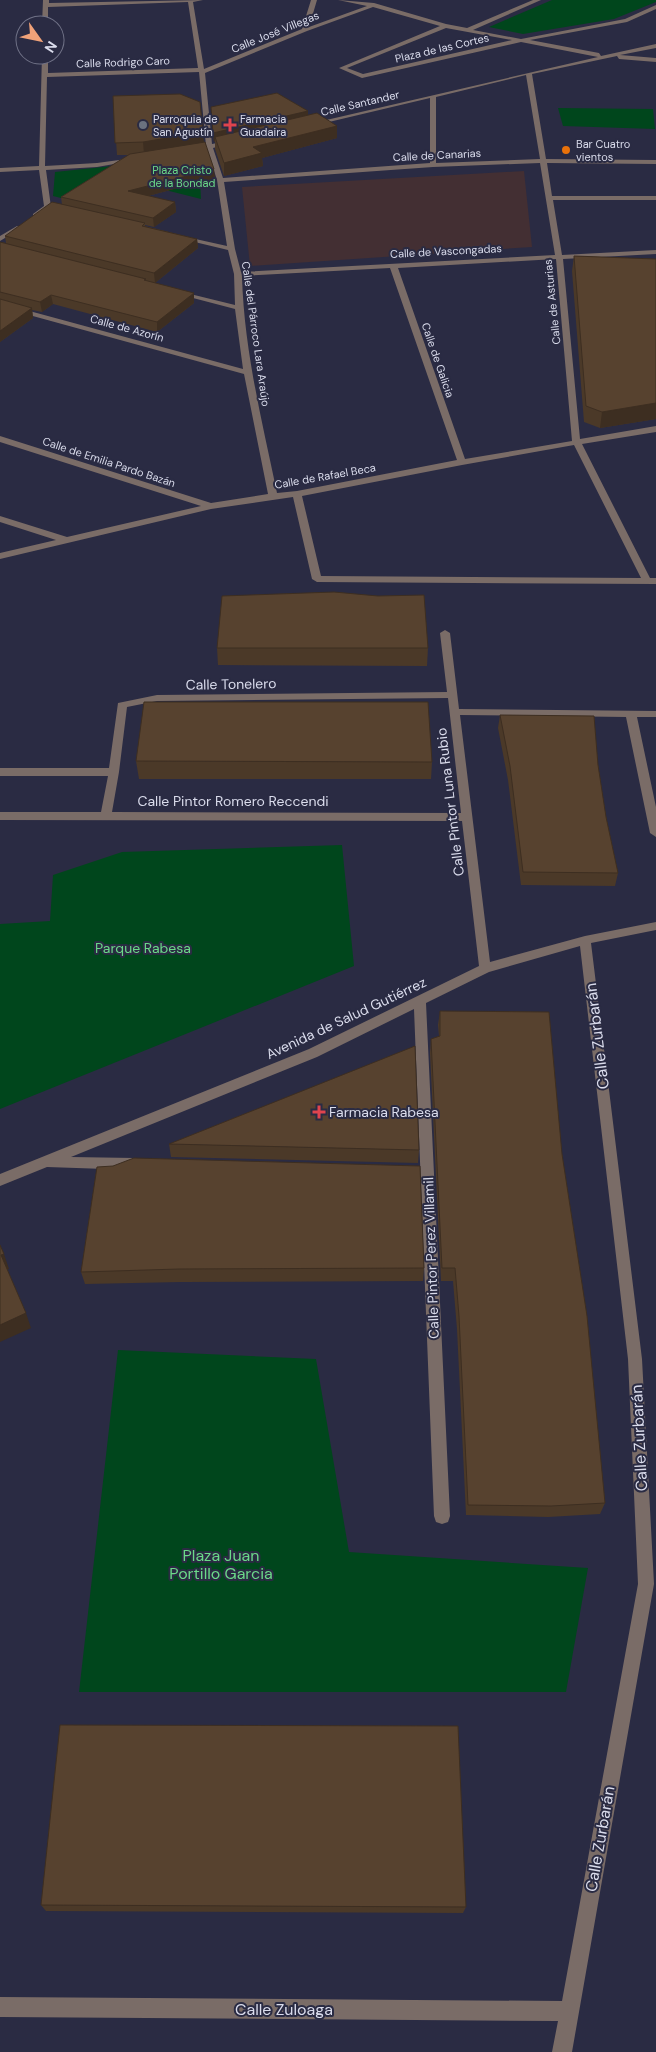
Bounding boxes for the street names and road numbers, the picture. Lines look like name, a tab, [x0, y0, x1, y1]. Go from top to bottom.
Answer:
street label: Calle José Villegas	[229, 8, 321, 56]
street label: Plaza de las Cortes	[394, 30, 490, 66]
street label: Calle Rodrigo Caro	[76, 53, 170, 71]
street label: Calle Santander	[319, 87, 401, 119]
street label: Calle de Canarias	[392, 146, 482, 164]
street label: Calle de Vascongadas	[390, 241, 502, 261]
street label: Calle de Asturias	[541, 259, 563, 345]
street label: Calle del Párroco Lara Araújo	[239, 261, 273, 407]
street label: Calle de Azorín	[89, 311, 165, 345]
street label: Calle de Galicia	[419, 321, 457, 399]
street label: Calle de Emilia Pardo Bazán	[41, 434, 177, 490]
street label: Calle de Rafael Beca	[273, 460, 377, 492]
street label: Calle Tonelero	[185, 674, 277, 694]
street label: Calle Pintor Luna Rubio	[432, 727, 468, 877]
street label: Calle Pintor Romero Reccendi	[137, 792, 329, 810]
street label: Avenida de Salud Gutiérrez	[263, 973, 429, 1063]
street label: Calle Zurbarán	[580, 982, 614, 1090]
street label: Calle Pintor Perez Villamil	[419, 1177, 443, 1339]
street label: Calle Zurbarán	[626, 1384, 652, 1492]
street label: Calle Zurbarán	[580, 1785, 620, 1893]
street label: Calle Zuloaga	[235, 1999, 333, 2020]

